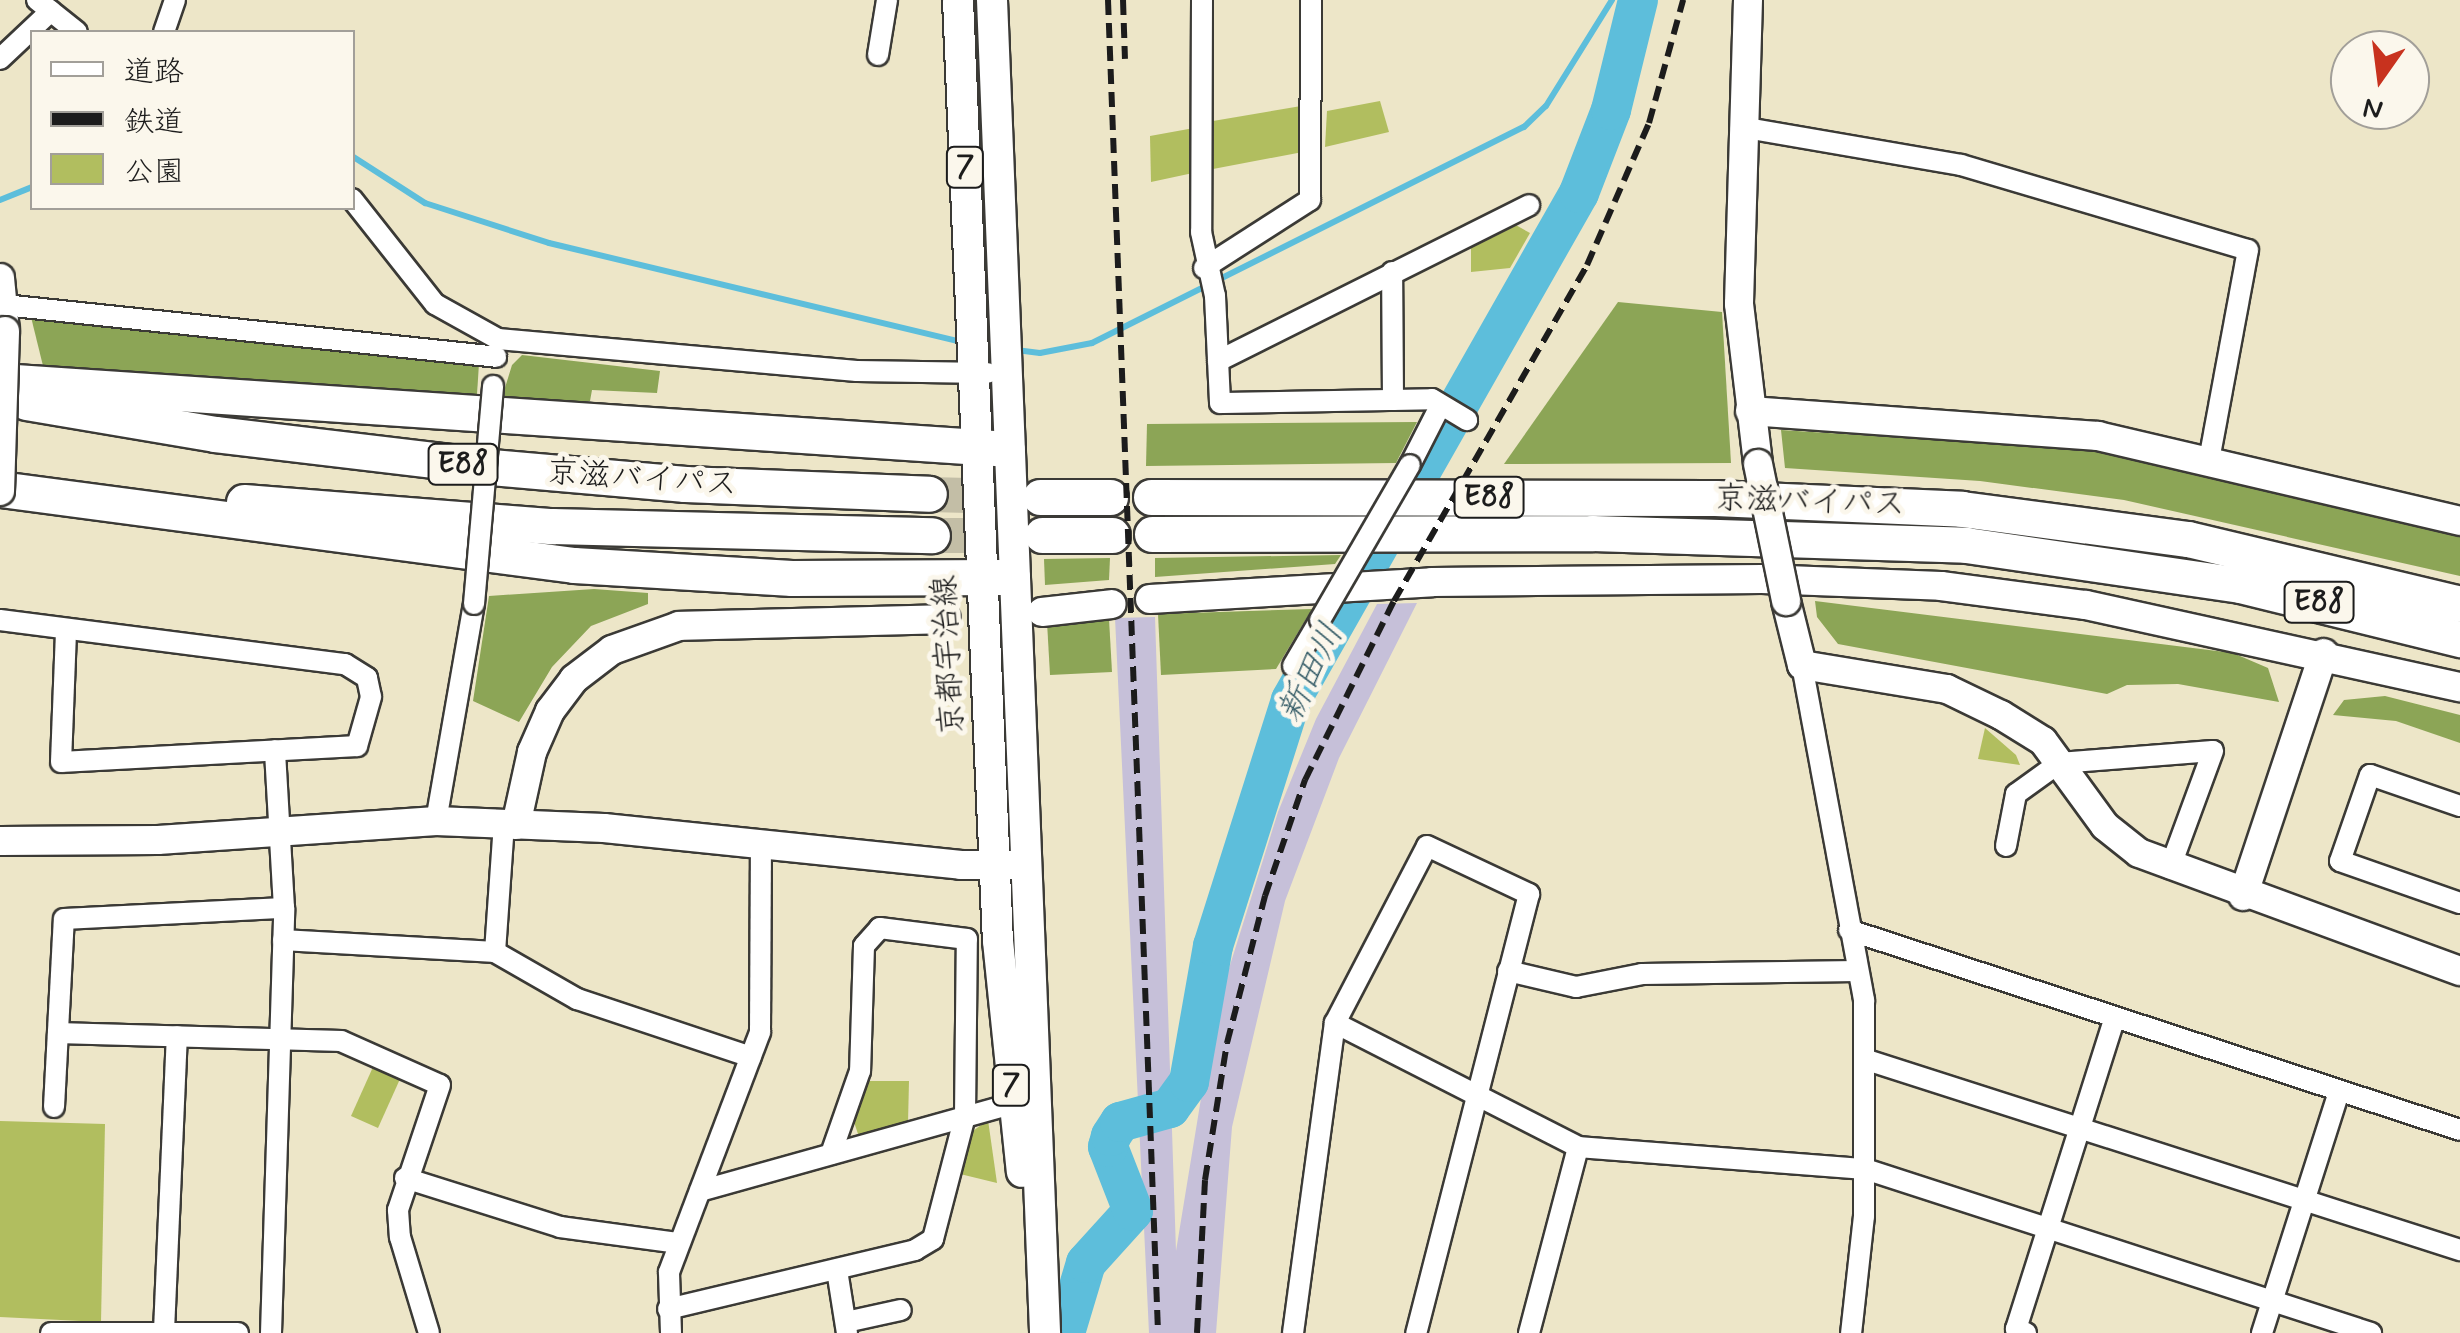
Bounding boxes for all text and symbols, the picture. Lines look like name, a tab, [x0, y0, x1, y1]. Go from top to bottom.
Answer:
legend	[30, 30, 355, 210]
north arrow	[2330, 30, 2430, 130]
text: 道路	[124, 53, 184, 92]
text: N	[2360, 87, 2387, 128]
text: 鉄道	[124, 103, 184, 142]
road number: 7	[945, 142, 985, 192]
text: 公園	[124, 153, 184, 192]
road number: E88	[426, 439, 500, 489]
street label: 京滋バイパス	[545, 453, 739, 505]
road number: E88	[1452, 472, 1526, 522]
street label: 京滋バイパス	[1713, 479, 1907, 525]
street label: 京都宇治線	[926, 574, 972, 736]
road number: E88	[2282, 577, 2356, 627]
water label: 新田川	[1269, 617, 1353, 729]
road number: 7	[991, 1060, 1031, 1110]

